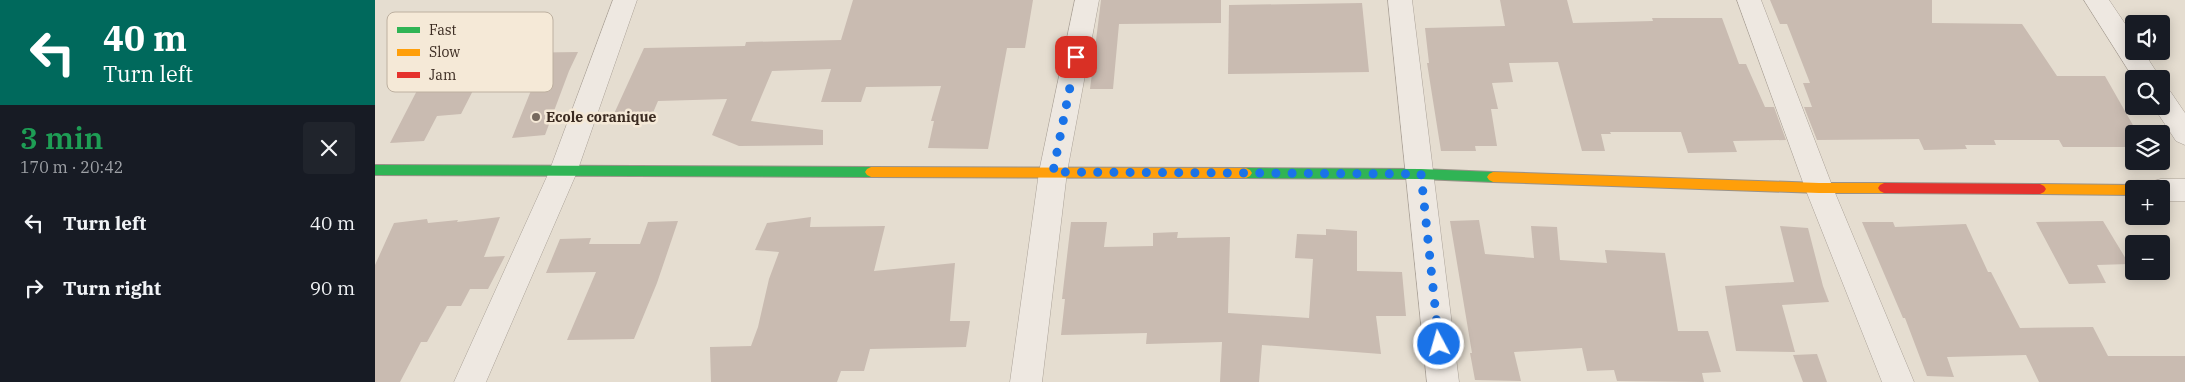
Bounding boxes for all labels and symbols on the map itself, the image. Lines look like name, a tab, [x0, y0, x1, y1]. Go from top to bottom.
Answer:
legend	[387, 12, 553, 92]
text: Fast	[429, 21, 457, 39]
pin	[1055, 36, 1097, 78]
text: Slow	[429, 43, 460, 61]
text: Jam	[429, 66, 456, 84]
place label: Ecole coranique	[546, 108, 657, 126]
marker: Ecole coranique	[530, 111, 542, 123]
position arrow	[1412, 317, 1464, 369]

